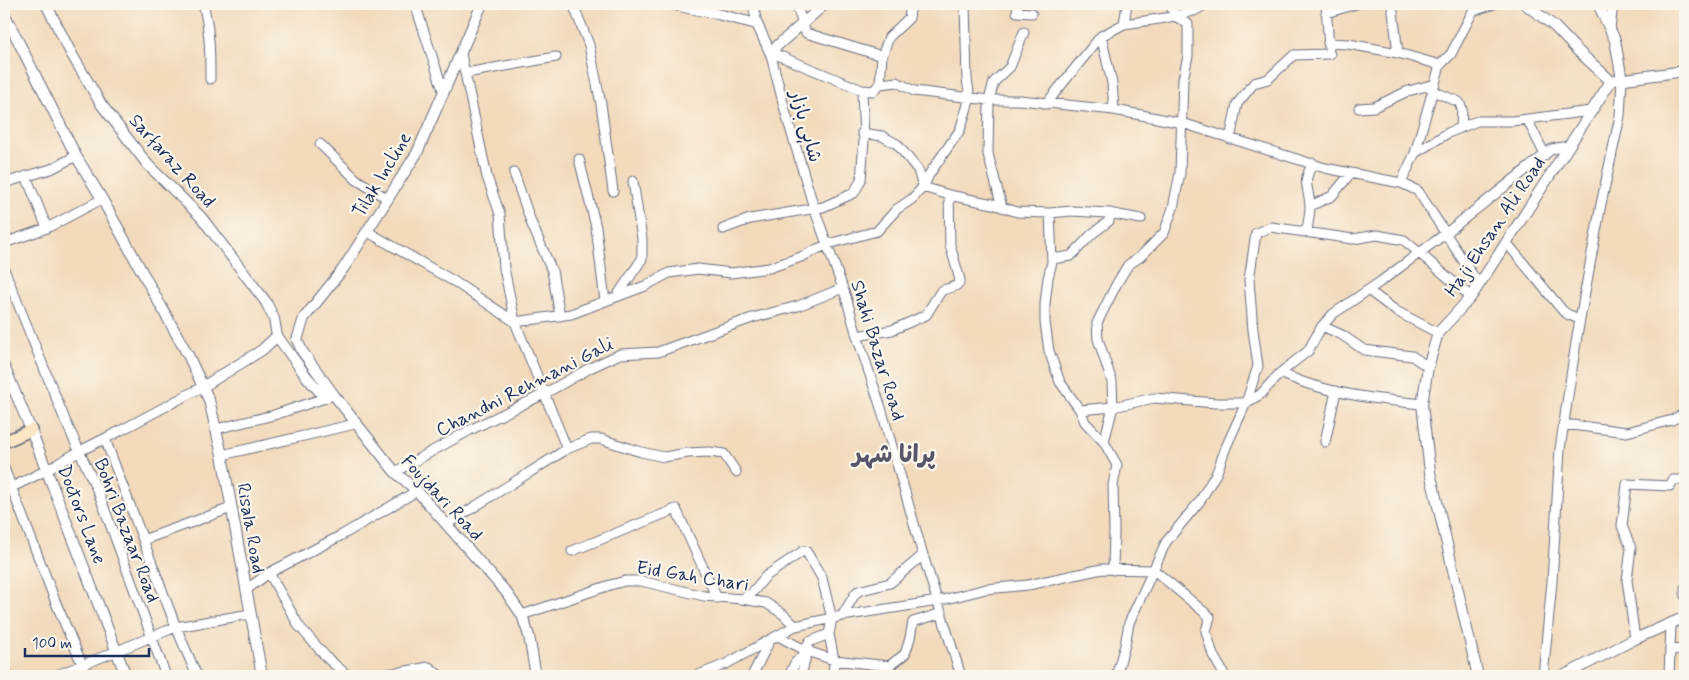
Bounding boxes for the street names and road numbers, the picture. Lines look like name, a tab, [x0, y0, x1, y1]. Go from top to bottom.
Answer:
street label: شاہی بازار	[782, 86, 828, 165]
street label: Sarfaraz Road	[123, 109, 221, 213]
street label: Tilak Incline	[347, 127, 418, 222]
street label: Haji Ehsan Ali Road	[1439, 152, 1552, 302]
street label: Shahi Bazar Road	[844, 277, 911, 424]
street label: Chandni Rehmani Gali	[432, 332, 618, 443]
street label: Foujdari Road	[395, 449, 488, 547]
street label: Bohri Bazaar Road	[88, 455, 166, 606]
street label: Doctors Lane	[51, 461, 112, 568]
street label: Risala Road	[230, 481, 271, 576]
street label: Eid Gah Chari	[635, 555, 751, 598]

